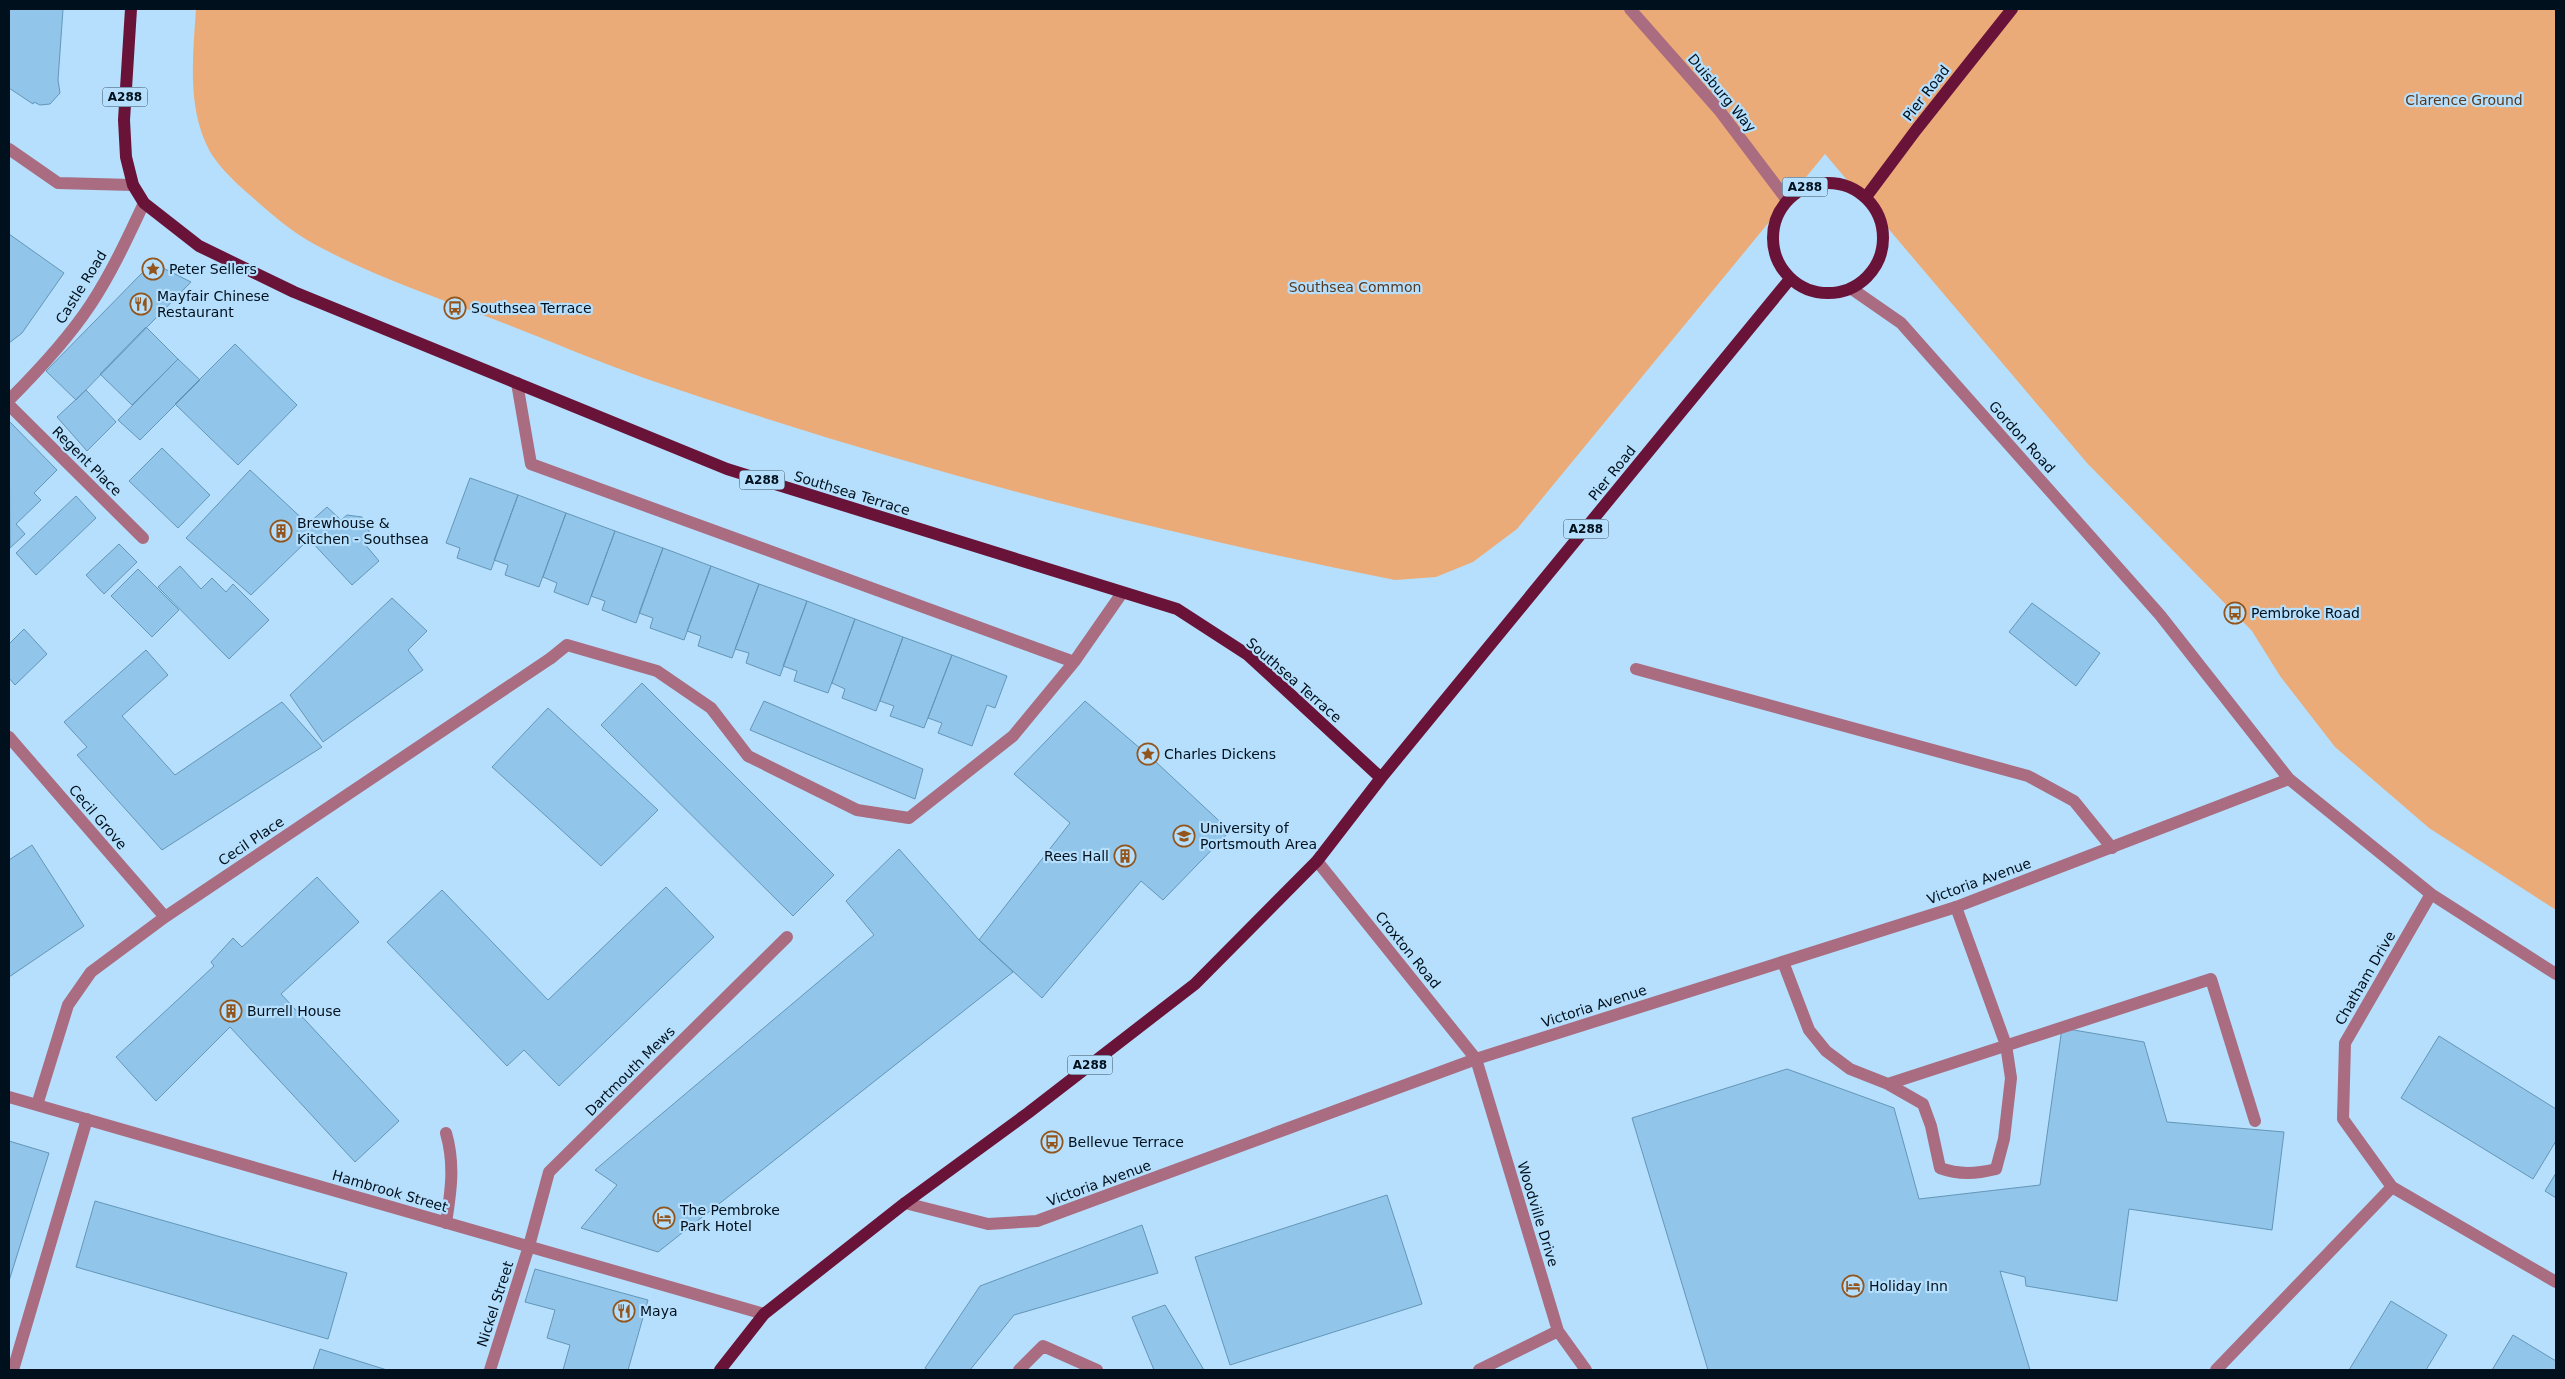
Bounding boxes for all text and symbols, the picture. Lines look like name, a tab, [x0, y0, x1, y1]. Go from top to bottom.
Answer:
street label: Duisburg Way	[1685, 51, 1759, 135]
street label: Pier Road	[1899, 62, 1953, 124]
road number: A288	[102, 88, 148, 106]
park label: Clarence Ground	[2405, 92, 2523, 108]
road number: A288	[1782, 178, 1828, 196]
street label: Castle Road	[52, 247, 110, 327]
place icon: Peter Sellers	[141, 257, 165, 281]
place label: Peter Sellers	[169, 261, 257, 277]
park label: Southsea Common	[1289, 279, 1421, 295]
place label: Mayfair Chinese Restaurant	[157, 288, 269, 320]
restaurant icon: Mayfair Chinese Restaurant	[129, 292, 153, 316]
bus stop icon: Southsea Terrace	[443, 296, 467, 320]
place label: Southsea Terrace	[471, 300, 592, 316]
street label: Gordon Road	[1986, 398, 2058, 476]
street label: Regent Place	[49, 423, 125, 499]
street label: Pier Road	[1585, 442, 1639, 504]
street label: Southsea Terrace	[792, 468, 912, 518]
road number: A288	[740, 470, 784, 490]
place label: Brewhouse & Kitchen - Southsea	[297, 515, 429, 547]
building icon: Brewhouse & Kitchen - Southsea	[269, 519, 293, 543]
road number: A288	[1564, 520, 1608, 538]
bus stop icon: Pembroke Road	[2223, 601, 2247, 625]
place label: Pembroke Road	[2251, 605, 2360, 621]
street label: Southsea Terrace	[1243, 634, 1345, 726]
place icon: Charles Dickens	[1136, 742, 1160, 766]
place label: Charles Dickens	[1164, 746, 1276, 762]
street label: Cecil Grove	[66, 782, 130, 852]
street label: Cecil Place	[215, 813, 287, 869]
place label: University of Portsmouth Area	[1200, 820, 1317, 852]
school or university icon: University of Portsmouth Area	[1172, 824, 1196, 848]
building icon: Rees Hall	[1113, 844, 1137, 868]
place label: Rees Hall	[1044, 848, 1109, 864]
street label: Victoria Avenue	[1925, 855, 2033, 907]
street label: Croxton Road	[1372, 908, 1444, 992]
street label: Chatham Drive	[2332, 928, 2398, 1028]
street label: Victoria Avenue	[1539, 981, 1649, 1031]
building icon: Burrell House	[219, 999, 243, 1023]
place label: Burrell House	[247, 1003, 341, 1019]
street label: Dartmouth Mews	[582, 1023, 678, 1119]
road number: A288	[1068, 1056, 1112, 1074]
bus stop icon: Bellevue Terrace	[1040, 1130, 1064, 1154]
place label: Bellevue Terrace	[1068, 1134, 1184, 1150]
street label: Victoria Avenue	[1045, 1157, 1153, 1209]
street label: Woodville Drive	[1514, 1159, 1562, 1269]
street label: Hambrook Street	[330, 1167, 450, 1215]
place label: The Pembroke Park Hotel	[679, 1202, 780, 1234]
hotel icon: The Pembroke Park Hotel	[652, 1206, 676, 1230]
street label: Nickel Street	[474, 1259, 517, 1349]
hotel icon: Holiday Inn	[1841, 1274, 1865, 1298]
place label: Holiday Inn	[1869, 1278, 1948, 1294]
restaurant icon: Maya	[612, 1299, 636, 1323]
place label: Maya	[640, 1303, 678, 1319]

